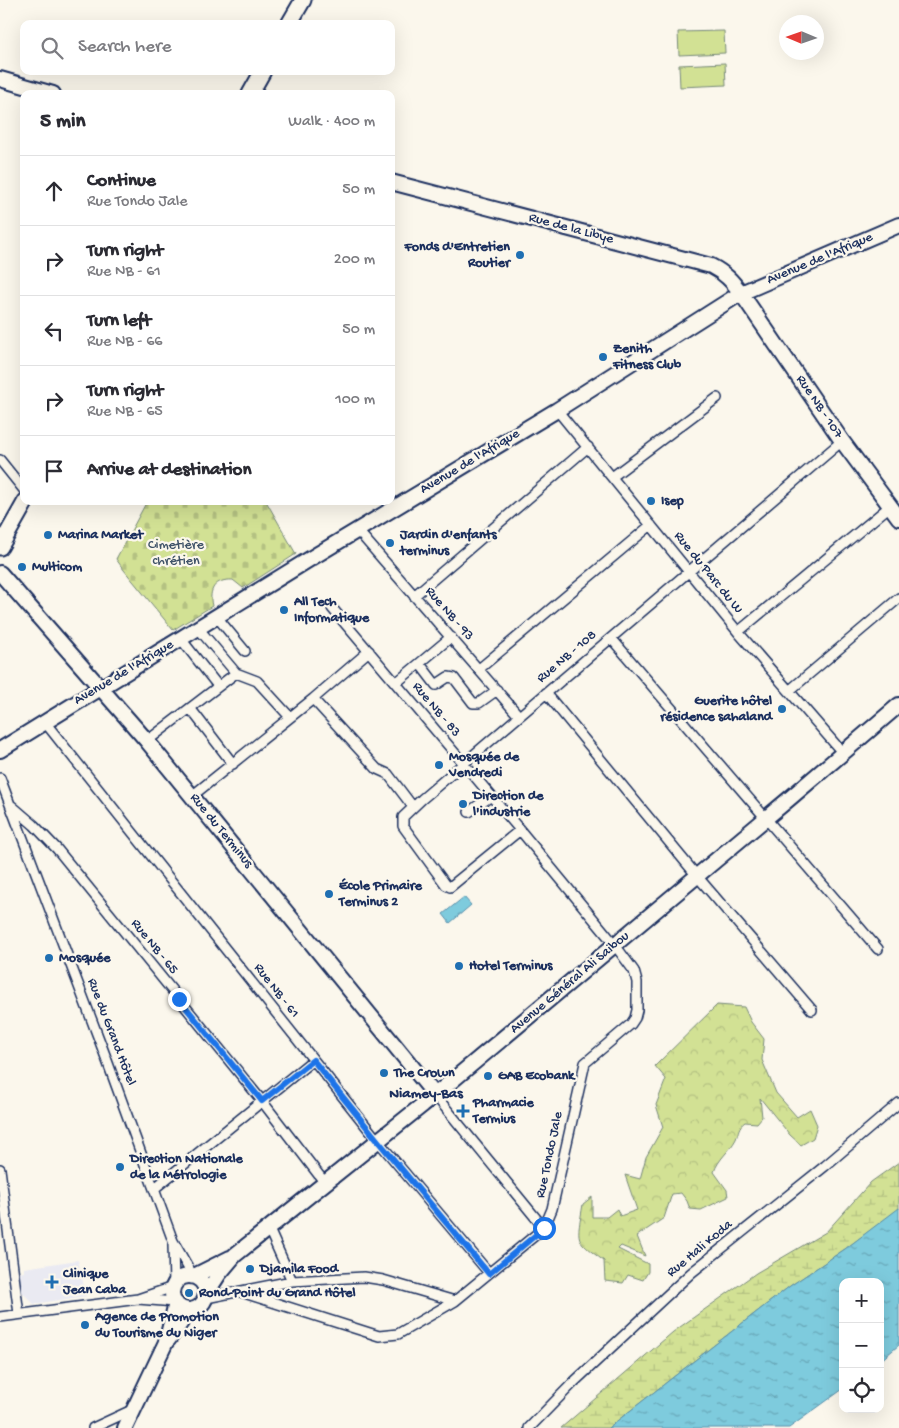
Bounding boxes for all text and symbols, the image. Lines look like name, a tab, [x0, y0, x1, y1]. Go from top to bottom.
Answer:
north arrow	[779, 15, 824, 60]
search box	[20, 20, 395, 75]
icon: search	[38, 34, 66, 62]
text: Search here	[78, 36, 172, 59]
text: 5 min	[40, 110, 85, 135]
text: Walk · 400 m	[288, 113, 375, 132]
text: Continue	[87, 170, 156, 193]
icon: ahead	[40, 177, 68, 205]
text: 50 m	[342, 181, 375, 200]
text: Rue Tondo Jale	[87, 193, 188, 212]
street label: Rue de la Libye	[527, 210, 616, 249]
street label: Avenue de l'Afrique	[764, 229, 876, 289]
place label: Fonds d'Entretien Routier	[404, 239, 512, 272]
text: Turn right	[87, 240, 163, 263]
icon: right	[40, 247, 68, 275]
marker: Fonds d'Entretien Routier	[514, 249, 526, 261]
text: 200 m	[334, 251, 375, 270]
text: Rue NB - 61	[87, 263, 161, 282]
text: Turn left	[87, 310, 151, 333]
icon: left	[40, 317, 68, 345]
text: 50 m	[342, 321, 375, 340]
text: Rue NB - 66	[87, 333, 162, 352]
place label: Zenith Fitness Club	[612, 341, 682, 374]
marker: Zenith Fitness Club	[597, 351, 609, 363]
street label: Rue NB - 107	[792, 372, 847, 442]
text: Turn right	[87, 380, 163, 403]
icon: right	[40, 387, 68, 415]
text: 100 m	[335, 391, 375, 410]
text: Rue NB - 65	[87, 403, 163, 422]
street label: Avenue de l'Afrique	[417, 425, 524, 499]
icon: arrive	[40, 457, 68, 485]
text: Arrive at destination	[87, 459, 251, 482]
place label: Isep	[661, 493, 684, 510]
marker: Isep	[645, 495, 657, 507]
place label: Marina Market	[58, 527, 144, 544]
place label: Jardin d'enfants terminus	[398, 527, 497, 560]
street label: Rue du Parc du W	[670, 528, 746, 618]
marker: Marina Market	[42, 529, 54, 541]
park label: Cimetière chrétien	[148, 537, 205, 570]
marker: Jardin d'enfants terminus	[384, 537, 396, 549]
place label: Multicom	[32, 559, 82, 576]
marker: Multicom	[16, 561, 28, 573]
street label: Rue NB - 93	[421, 583, 477, 645]
place label: All Tech Informatique	[293, 594, 370, 627]
marker: All Tech Informatique	[278, 604, 290, 616]
street label: Rue NB - 108	[534, 627, 601, 687]
street label: Avenue de l'Afrique	[71, 636, 178, 710]
street label: Rue NB - 83	[408, 679, 464, 741]
place label: Guerite hôtel résidence sahaland	[659, 693, 774, 726]
marker: Guerite hôtel résidence sahaland	[776, 703, 788, 715]
place label: Mosquée de Vendredi	[448, 749, 520, 782]
marker: Mosquée de Vendredi	[433, 759, 445, 771]
place label: Direction de l'industrie	[471, 788, 544, 821]
street label: Rue du Terminus	[186, 790, 257, 873]
marker: Direction de l'industrie	[457, 798, 469, 810]
place label: École Primaire Terminus 2	[338, 878, 423, 911]
marker: École Primaire Terminus 2	[323, 888, 335, 900]
street label: Rue NB - 65	[127, 916, 181, 978]
street label: Avenue Général Ali Saibou	[507, 928, 634, 1038]
place label: Mosquée	[59, 950, 111, 967]
marker: Mosquée	[43, 952, 55, 964]
place label: Hotel Terminus	[469, 958, 553, 975]
street label: Rue NB - 61	[249, 960, 303, 1022]
marker: Hotel Terminus	[453, 960, 465, 972]
street label: Rue du Grand Hôtel	[83, 976, 139, 1088]
route end	[168, 988, 191, 1011]
place label: The Crown	[393, 1065, 455, 1082]
marker: The Crown	[378, 1067, 390, 1079]
place label: GAB Ecobank	[498, 1068, 576, 1085]
marker: GAB Ecobank	[482, 1070, 494, 1082]
district label: Niamey-Bas	[389, 1085, 464, 1103]
place label: Pharmacie Termius	[472, 1095, 534, 1128]
marker: Pharmacie Termius	[457, 1105, 469, 1117]
street label: Rue Tondo Jale	[533, 1109, 568, 1200]
place label: Direction Nationale de la Métrologie	[128, 1151, 244, 1184]
marker: Direction Nationale de la Métrologie	[114, 1161, 126, 1173]
street label: Rue Hali Koda	[664, 1216, 737, 1281]
route start	[533, 1217, 556, 1240]
place label: Djamila Food	[258, 1261, 340, 1278]
marker: Djamila Food	[244, 1263, 256, 1275]
place label: Clinique Jean Caba	[62, 1266, 127, 1299]
marker: Clinique Jean Caba	[45, 1275, 59, 1289]
map controls	[839, 1278, 884, 1413]
button: +	[839, 1278, 884, 1323]
place label: Rond-Point du Grand Hôtel	[198, 1285, 356, 1302]
marker: Rond-Point du Grand Hôtel	[183, 1287, 195, 1299]
place label: Agence de Promotion du Tourisme du Niger	[94, 1309, 219, 1342]
marker: Agence de Promotion du Tourisme du Niger	[79, 1319, 91, 1331]
button: −	[839, 1323, 884, 1368]
button: locate	[839, 1368, 884, 1413]

